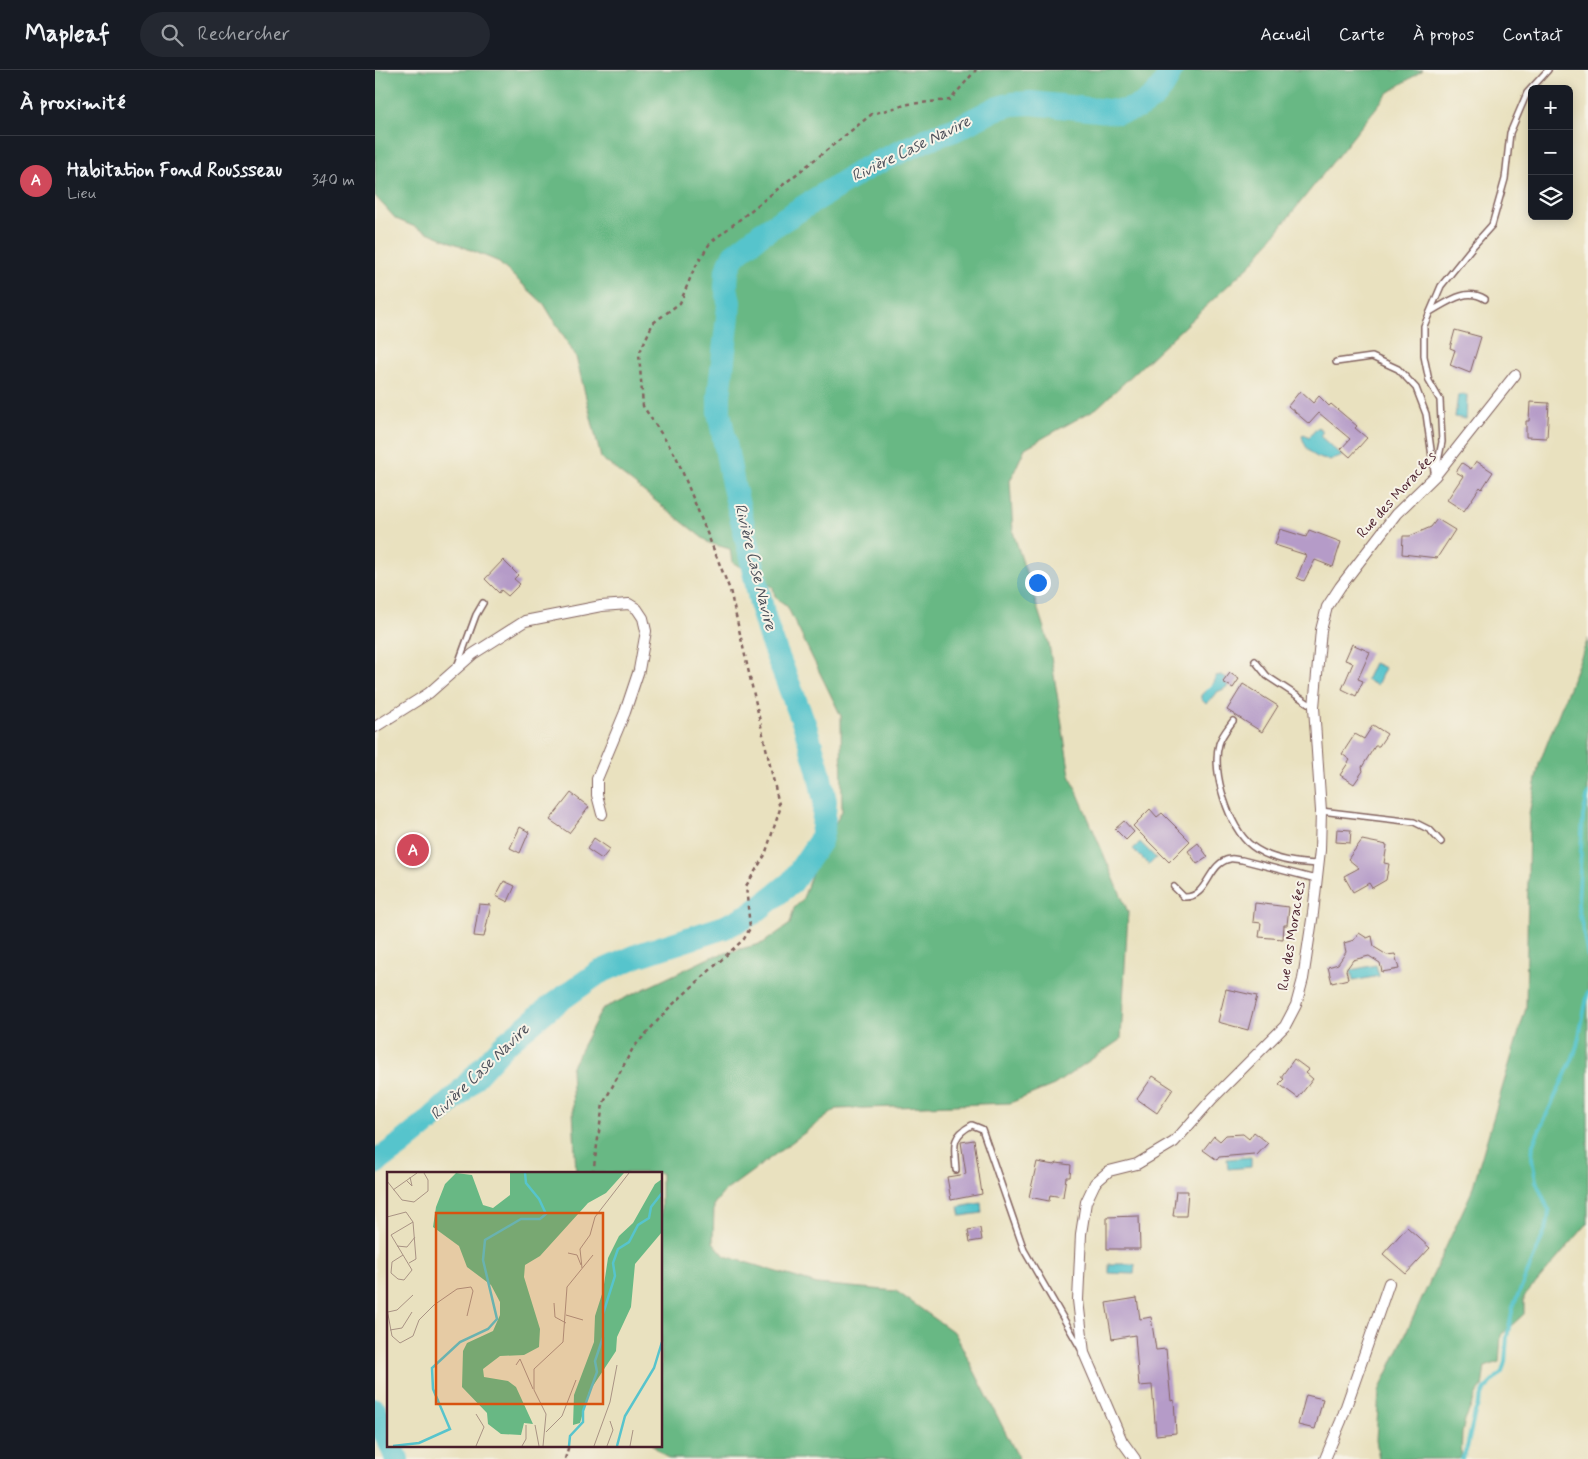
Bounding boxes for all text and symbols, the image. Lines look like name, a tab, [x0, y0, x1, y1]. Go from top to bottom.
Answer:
search box	[140, 12, 490, 57]
text: Mapleaf	[25, 19, 110, 50]
icon: search	[158, 21, 186, 49]
text: Rechercher	[198, 22, 290, 47]
text: Accueil	[1260, 23, 1311, 47]
text: Carte	[1339, 23, 1385, 47]
text: À propos	[1413, 23, 1474, 47]
text: Contact	[1502, 23, 1563, 47]
map controls	[1528, 85, 1573, 220]
button: +	[1528, 85, 1573, 130]
text: À proximité	[20, 89, 126, 117]
water label: Rivière Case Navire	[848, 111, 974, 187]
button: −	[1528, 130, 1573, 175]
text: Habitation Fond Roussseau	[67, 158, 282, 183]
text: A	[31, 170, 41, 191]
text: 340 m	[311, 170, 355, 191]
button: layers	[1528, 175, 1573, 220]
text: Lieu	[67, 183, 97, 204]
street label: Rue des Moracées	[1353, 447, 1442, 543]
water label: Rivière Case Navire	[729, 501, 781, 633]
your location	[1025, 570, 1051, 596]
pin: A	[397, 831, 429, 869]
street label: Rue des Moracées	[1273, 880, 1311, 992]
water label: Rivière Case Navire	[426, 1019, 534, 1125]
inset map	[387, 1172, 663, 1446]

